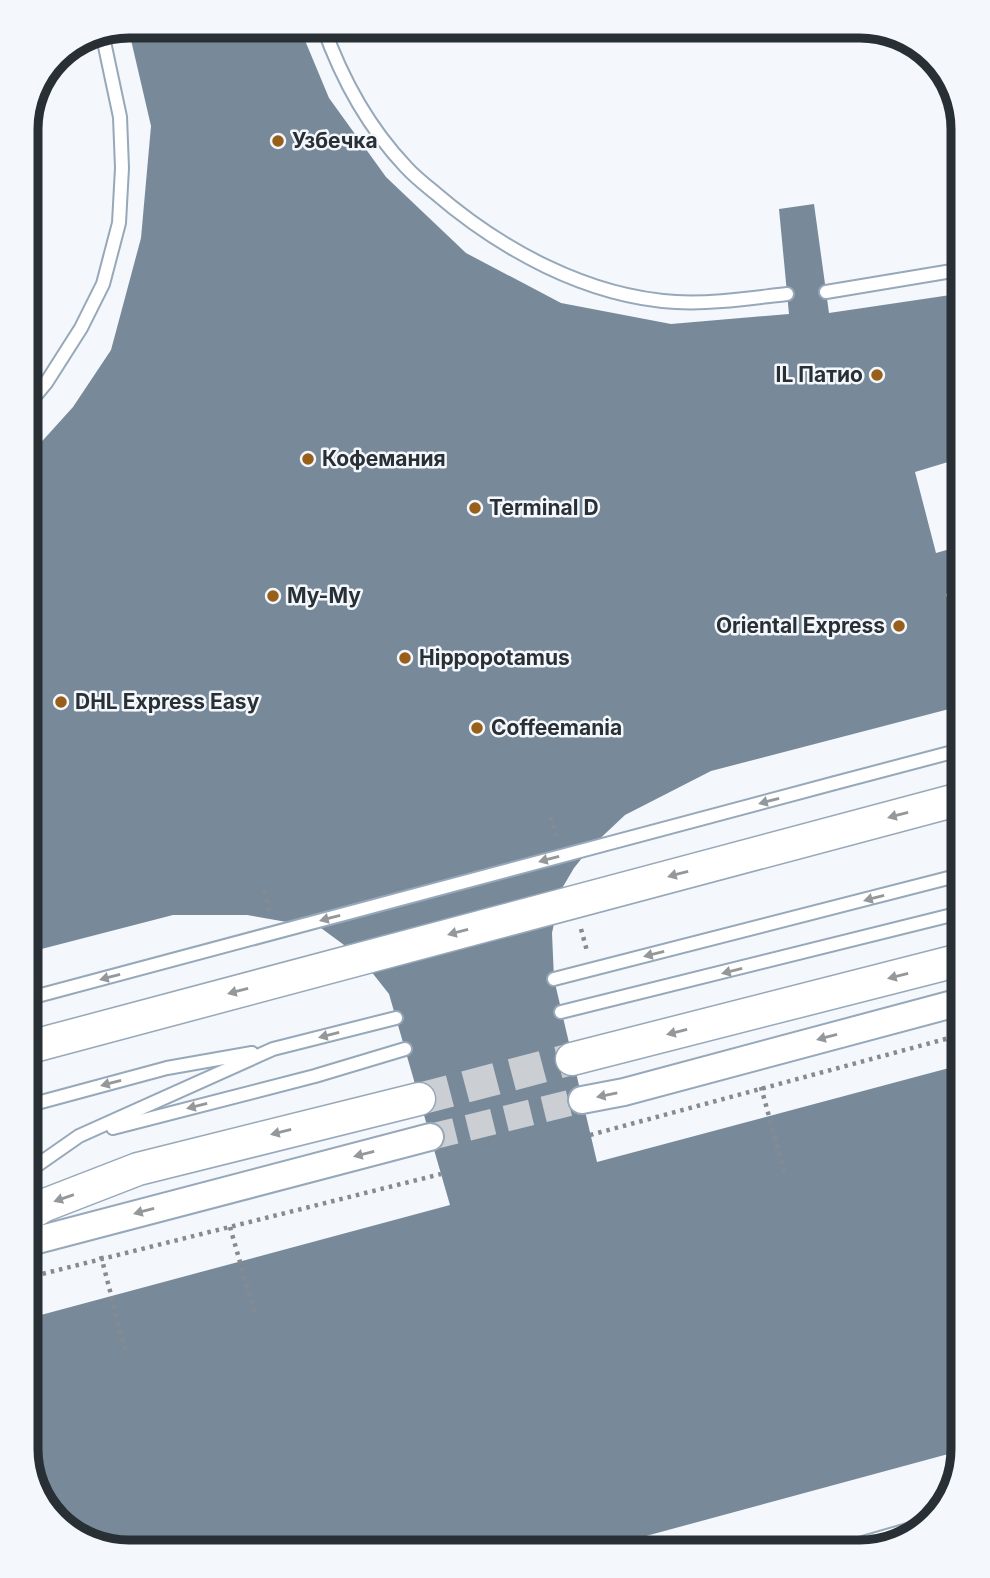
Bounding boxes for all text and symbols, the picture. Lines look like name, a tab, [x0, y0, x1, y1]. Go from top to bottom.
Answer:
place label: Узбечка	[292, 128, 378, 153]
marker: Узбечка	[270, 133, 286, 149]
place label: IL Патио	[776, 362, 863, 387]
marker: IL Патио	[869, 367, 885, 383]
place label: Кофемания	[322, 446, 446, 471]
marker: Кофемания	[300, 451, 316, 467]
place label: Terminal D	[489, 495, 599, 520]
marker: Terminal D	[467, 500, 483, 516]
place label: Му-Му	[287, 583, 361, 608]
marker: Му-Му	[265, 588, 281, 604]
place label: Oriental Express	[716, 613, 885, 638]
marker: Oriental Express	[891, 618, 907, 634]
place label: Hippopotamus	[419, 645, 570, 670]
marker: Hippopotamus	[397, 650, 413, 666]
place label: DHL Express Easy	[75, 689, 260, 714]
marker: DHL Express Easy	[53, 694, 69, 710]
place label: Coffeemania	[491, 715, 622, 740]
marker: Coffeemania	[469, 720, 485, 736]
one-way arrow	[758, 796, 779, 806]
one-way arrow	[887, 810, 909, 821]
one-way arrow	[538, 854, 560, 865]
one-way arrow	[667, 869, 689, 880]
one-way arrow	[863, 893, 885, 904]
one-way arrow	[318, 913, 340, 924]
one-way arrow	[447, 928, 468, 938]
one-way arrow	[642, 949, 664, 960]
one-way arrow	[720, 966, 742, 977]
one-way arrow	[886, 971, 908, 982]
one-way arrow	[99, 972, 120, 982]
one-way arrow	[227, 986, 249, 997]
one-way arrow	[666, 1027, 688, 1038]
one-way arrow	[318, 1030, 340, 1041]
one-way arrow	[816, 1033, 837, 1043]
one-way arrow	[100, 1078, 122, 1089]
one-way arrow	[596, 1090, 618, 1101]
one-way arrow	[186, 1101, 208, 1112]
one-way arrow	[270, 1127, 292, 1138]
one-way arrow	[353, 1149, 375, 1160]
one-way arrow	[54, 1193, 75, 1204]
one-way arrow	[133, 1206, 155, 1217]

